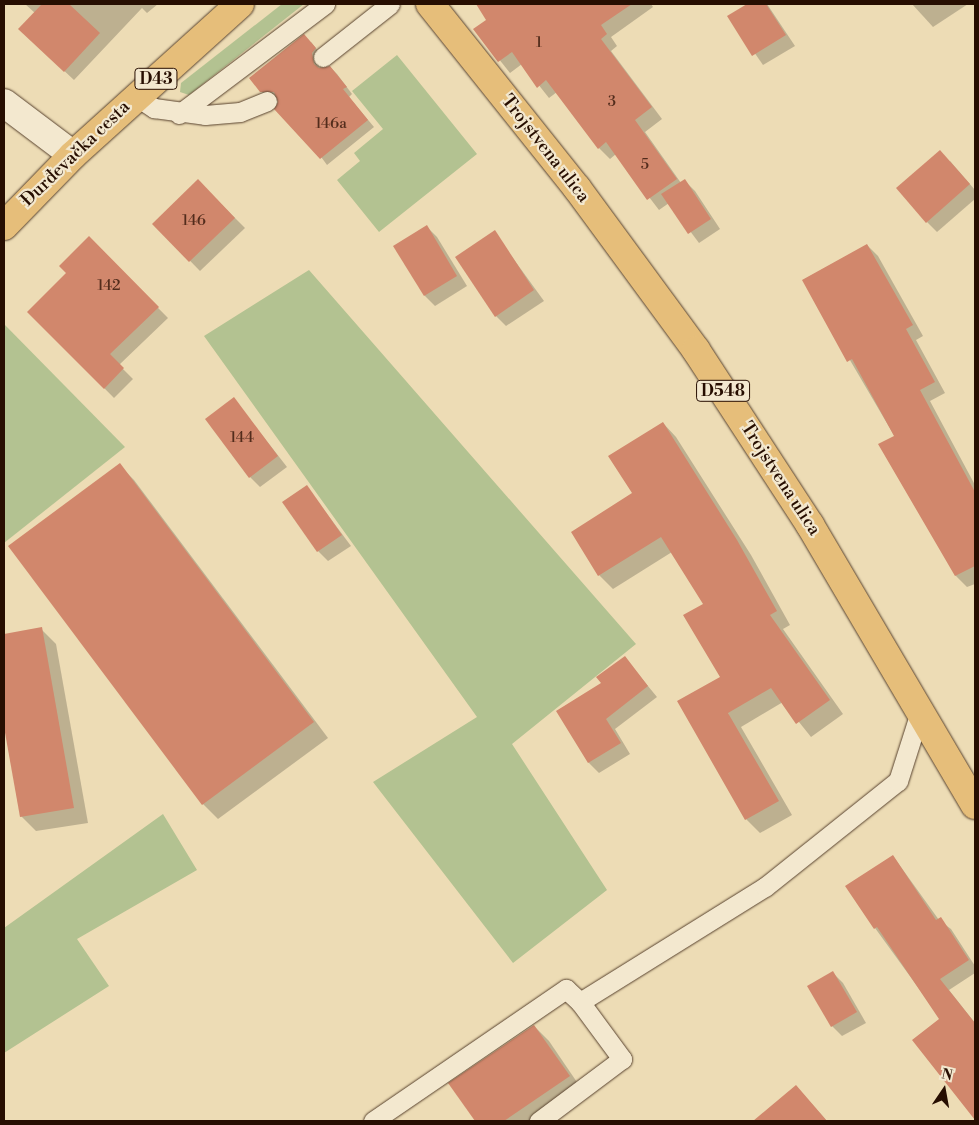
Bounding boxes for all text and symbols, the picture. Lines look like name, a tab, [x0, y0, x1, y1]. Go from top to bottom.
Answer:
house number: 1	[536, 34, 542, 52]
road number: D43	[134, 66, 178, 92]
street label: Trojstvena ulica	[496, 91, 594, 207]
house number: 3	[608, 93, 616, 111]
street label: Đurđevačka cesta	[17, 97, 135, 211]
house number: 146a	[315, 115, 347, 133]
house number: 5	[641, 156, 649, 174]
house number: 146	[182, 212, 206, 230]
house number: 142	[97, 277, 121, 295]
road number: D548	[696, 378, 750, 404]
street label: Trojstvena ulica	[735, 418, 825, 540]
house number: 144	[230, 429, 254, 447]
north arrow	[919, 1065, 969, 1115]
text: N	[940, 1065, 954, 1085]

